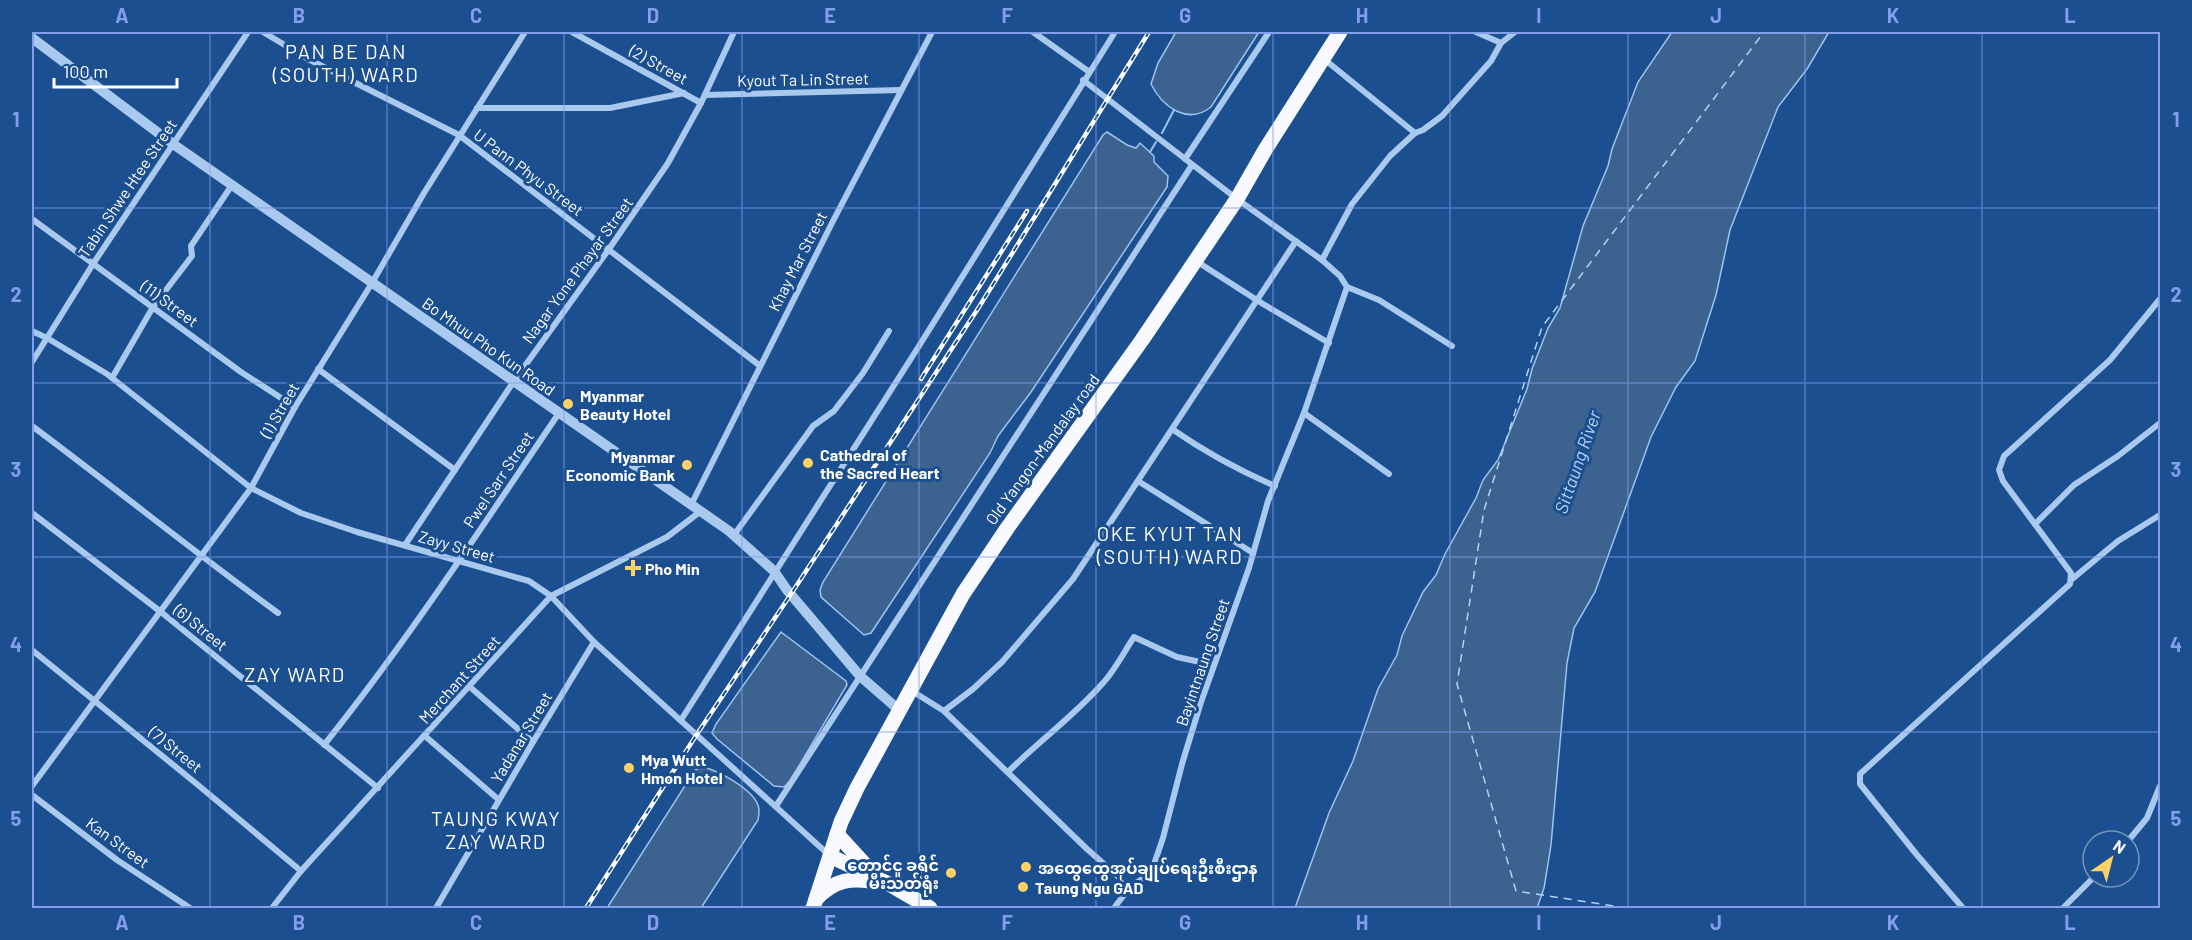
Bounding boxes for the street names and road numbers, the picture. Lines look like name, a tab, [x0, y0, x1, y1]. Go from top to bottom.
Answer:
street label: (2) Street	[626, 40, 692, 88]
street label: Kyout Ta Lin Street	[737, 68, 869, 90]
street label: Tabin Shwe Htee Street	[74, 115, 180, 261]
street label: U Pann Phyu Street	[470, 125, 588, 219]
street label: Nagar Yone Phayar Street	[518, 193, 636, 347]
street label: Khay Mar Street	[764, 208, 830, 314]
street label: (11) Street	[137, 275, 202, 330]
street label: Bo Mhuu Pho Kun Road	[419, 293, 559, 399]
street label: Old Yangon-Mandalay road	[981, 370, 1103, 528]
street label: (1) Street	[255, 379, 302, 442]
street label: Pwel Sarr Street	[459, 427, 537, 531]
street label: Zayy Street	[417, 526, 497, 566]
street label: Bayintnaung Street	[1171, 596, 1233, 728]
street label: (6) Street	[170, 599, 232, 654]
street label: Merchant Street	[414, 631, 504, 727]
street label: Yadanar Street	[486, 688, 556, 786]
street label: (7) Street	[145, 721, 206, 776]
street label: Kan Street	[83, 813, 153, 871]

